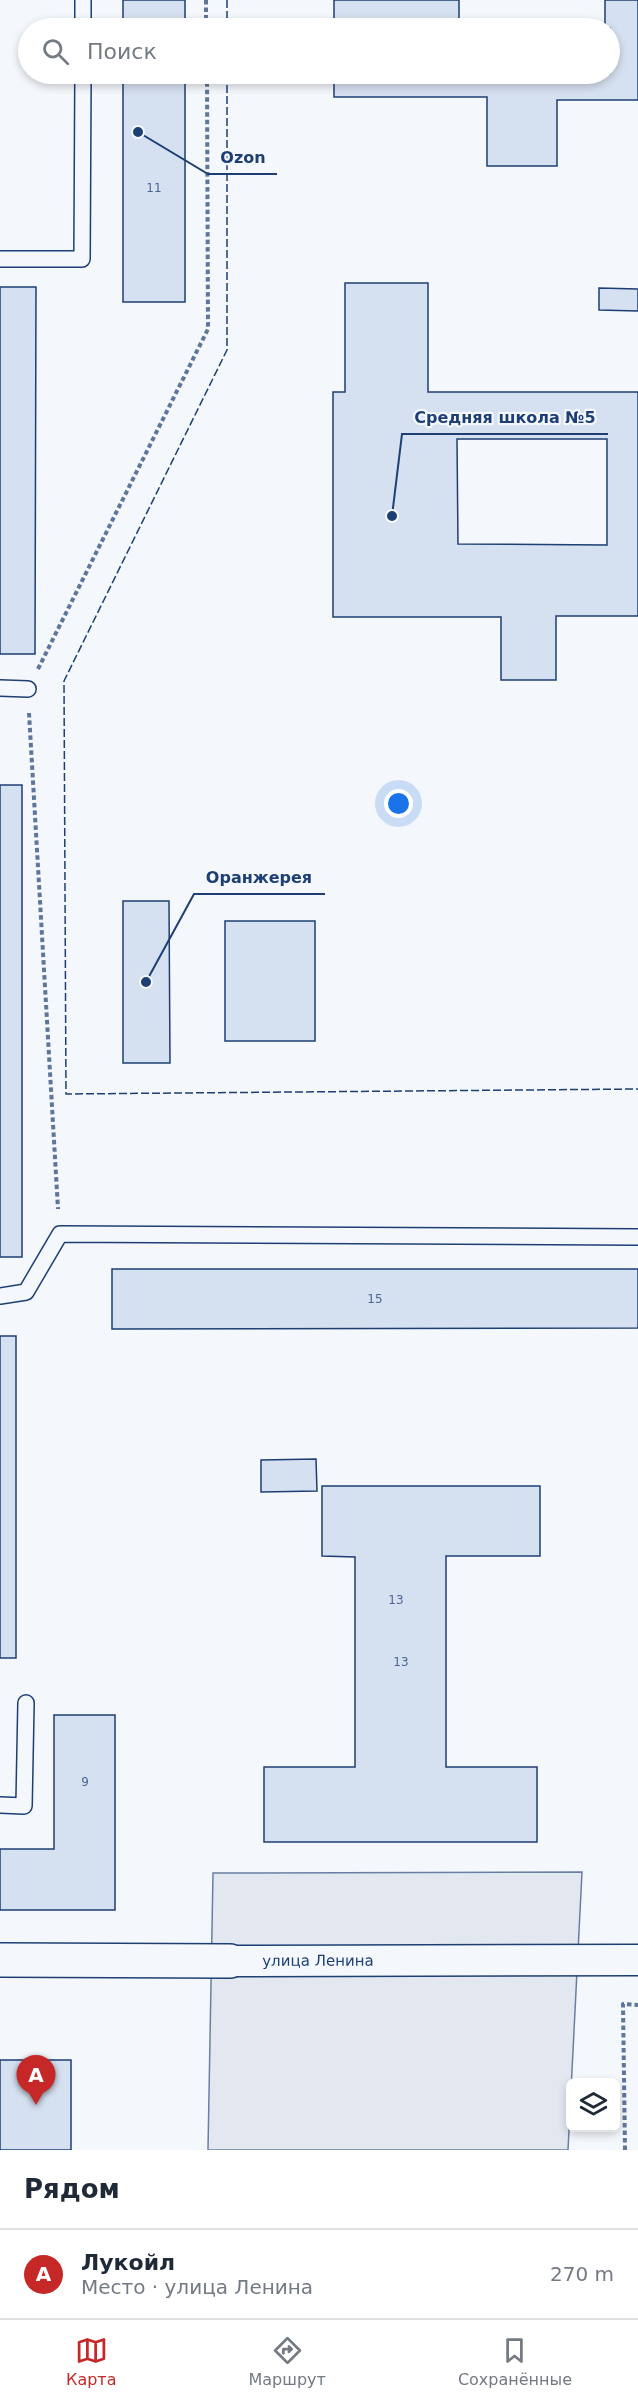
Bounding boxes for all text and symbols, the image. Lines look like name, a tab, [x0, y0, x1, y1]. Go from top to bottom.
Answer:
search box	[18, 18, 620, 84]
icon: search	[39, 35, 72, 68]
text: Поиск	[87, 39, 157, 64]
callout: Ozon	[208, 140, 277, 174]
text: Ozon	[220, 148, 266, 167]
house number: 11	[146, 181, 162, 195]
callout: Средняя школа №5	[402, 400, 608, 434]
text: Средняя школа №5	[414, 408, 596, 427]
your location	[384, 789, 413, 818]
callout: Оранжерея	[194, 860, 325, 894]
text: Оранжерея	[206, 868, 312, 887]
house number: 15	[367, 1292, 383, 1306]
house number: 13	[388, 1593, 404, 1607]
house number: 13	[393, 1655, 409, 1669]
house number: 9	[81, 1775, 89, 1789]
street label: улица Ленина	[262, 1952, 374, 1970]
pin: A	[16, 2056, 56, 2105]
map controls	[566, 2078, 620, 2132]
button: layers	[566, 2078, 620, 2132]
text: Рядом	[24, 2174, 120, 2204]
text: Лукойл	[81, 2250, 175, 2275]
text: A	[36, 2262, 51, 2286]
text: 270 m	[550, 2262, 614, 2286]
text: Место · улица Ленина	[81, 2275, 313, 2299]
tab: Карта	[66, 2334, 116, 2389]
tab: Маршрут	[249, 2334, 326, 2389]
tab: Сохранённые	[458, 2334, 572, 2389]

